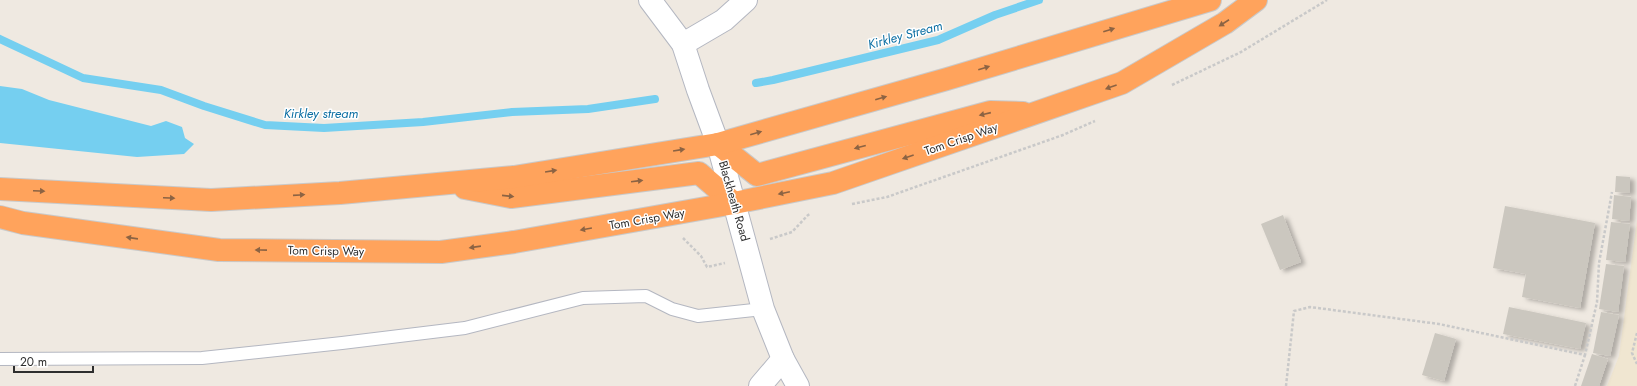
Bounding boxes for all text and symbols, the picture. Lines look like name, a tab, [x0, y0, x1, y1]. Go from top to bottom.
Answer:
water label: Kirkley Stream	[866, 16, 945, 54]
one-way arrow	[1219, 19, 1230, 27]
one-way arrow	[1103, 27, 1115, 33]
one-way arrow	[979, 65, 991, 71]
one-way arrow	[1105, 84, 1117, 90]
one-way arrow	[875, 95, 887, 101]
water label: Kirkley stream	[284, 104, 359, 123]
one-way arrow	[979, 111, 991, 117]
street label: Tom Crisp Way	[922, 118, 1001, 160]
one-way arrow	[750, 130, 762, 136]
one-way arrow	[854, 145, 866, 151]
one-way arrow	[673, 147, 685, 153]
one-way arrow	[902, 154, 914, 160]
street label: Blackheath Road	[714, 159, 754, 243]
one-way arrow	[545, 168, 557, 174]
one-way arrow	[631, 178, 643, 184]
one-way arrow	[33, 188, 45, 195]
one-way arrow	[778, 190, 790, 196]
one-way arrow	[293, 192, 306, 198]
one-way arrow	[502, 192, 514, 199]
one-way arrow	[163, 195, 175, 202]
street label: Tom Crisp Way	[608, 203, 687, 234]
one-way arrow	[580, 227, 592, 233]
one-way arrow	[126, 235, 138, 241]
street label: Tom Crisp Way	[288, 241, 365, 261]
one-way arrow	[469, 244, 481, 250]
one-way arrow	[254, 247, 267, 253]
scale bar	[14, 348, 93, 374]
text: 20 m	[20, 353, 47, 371]

